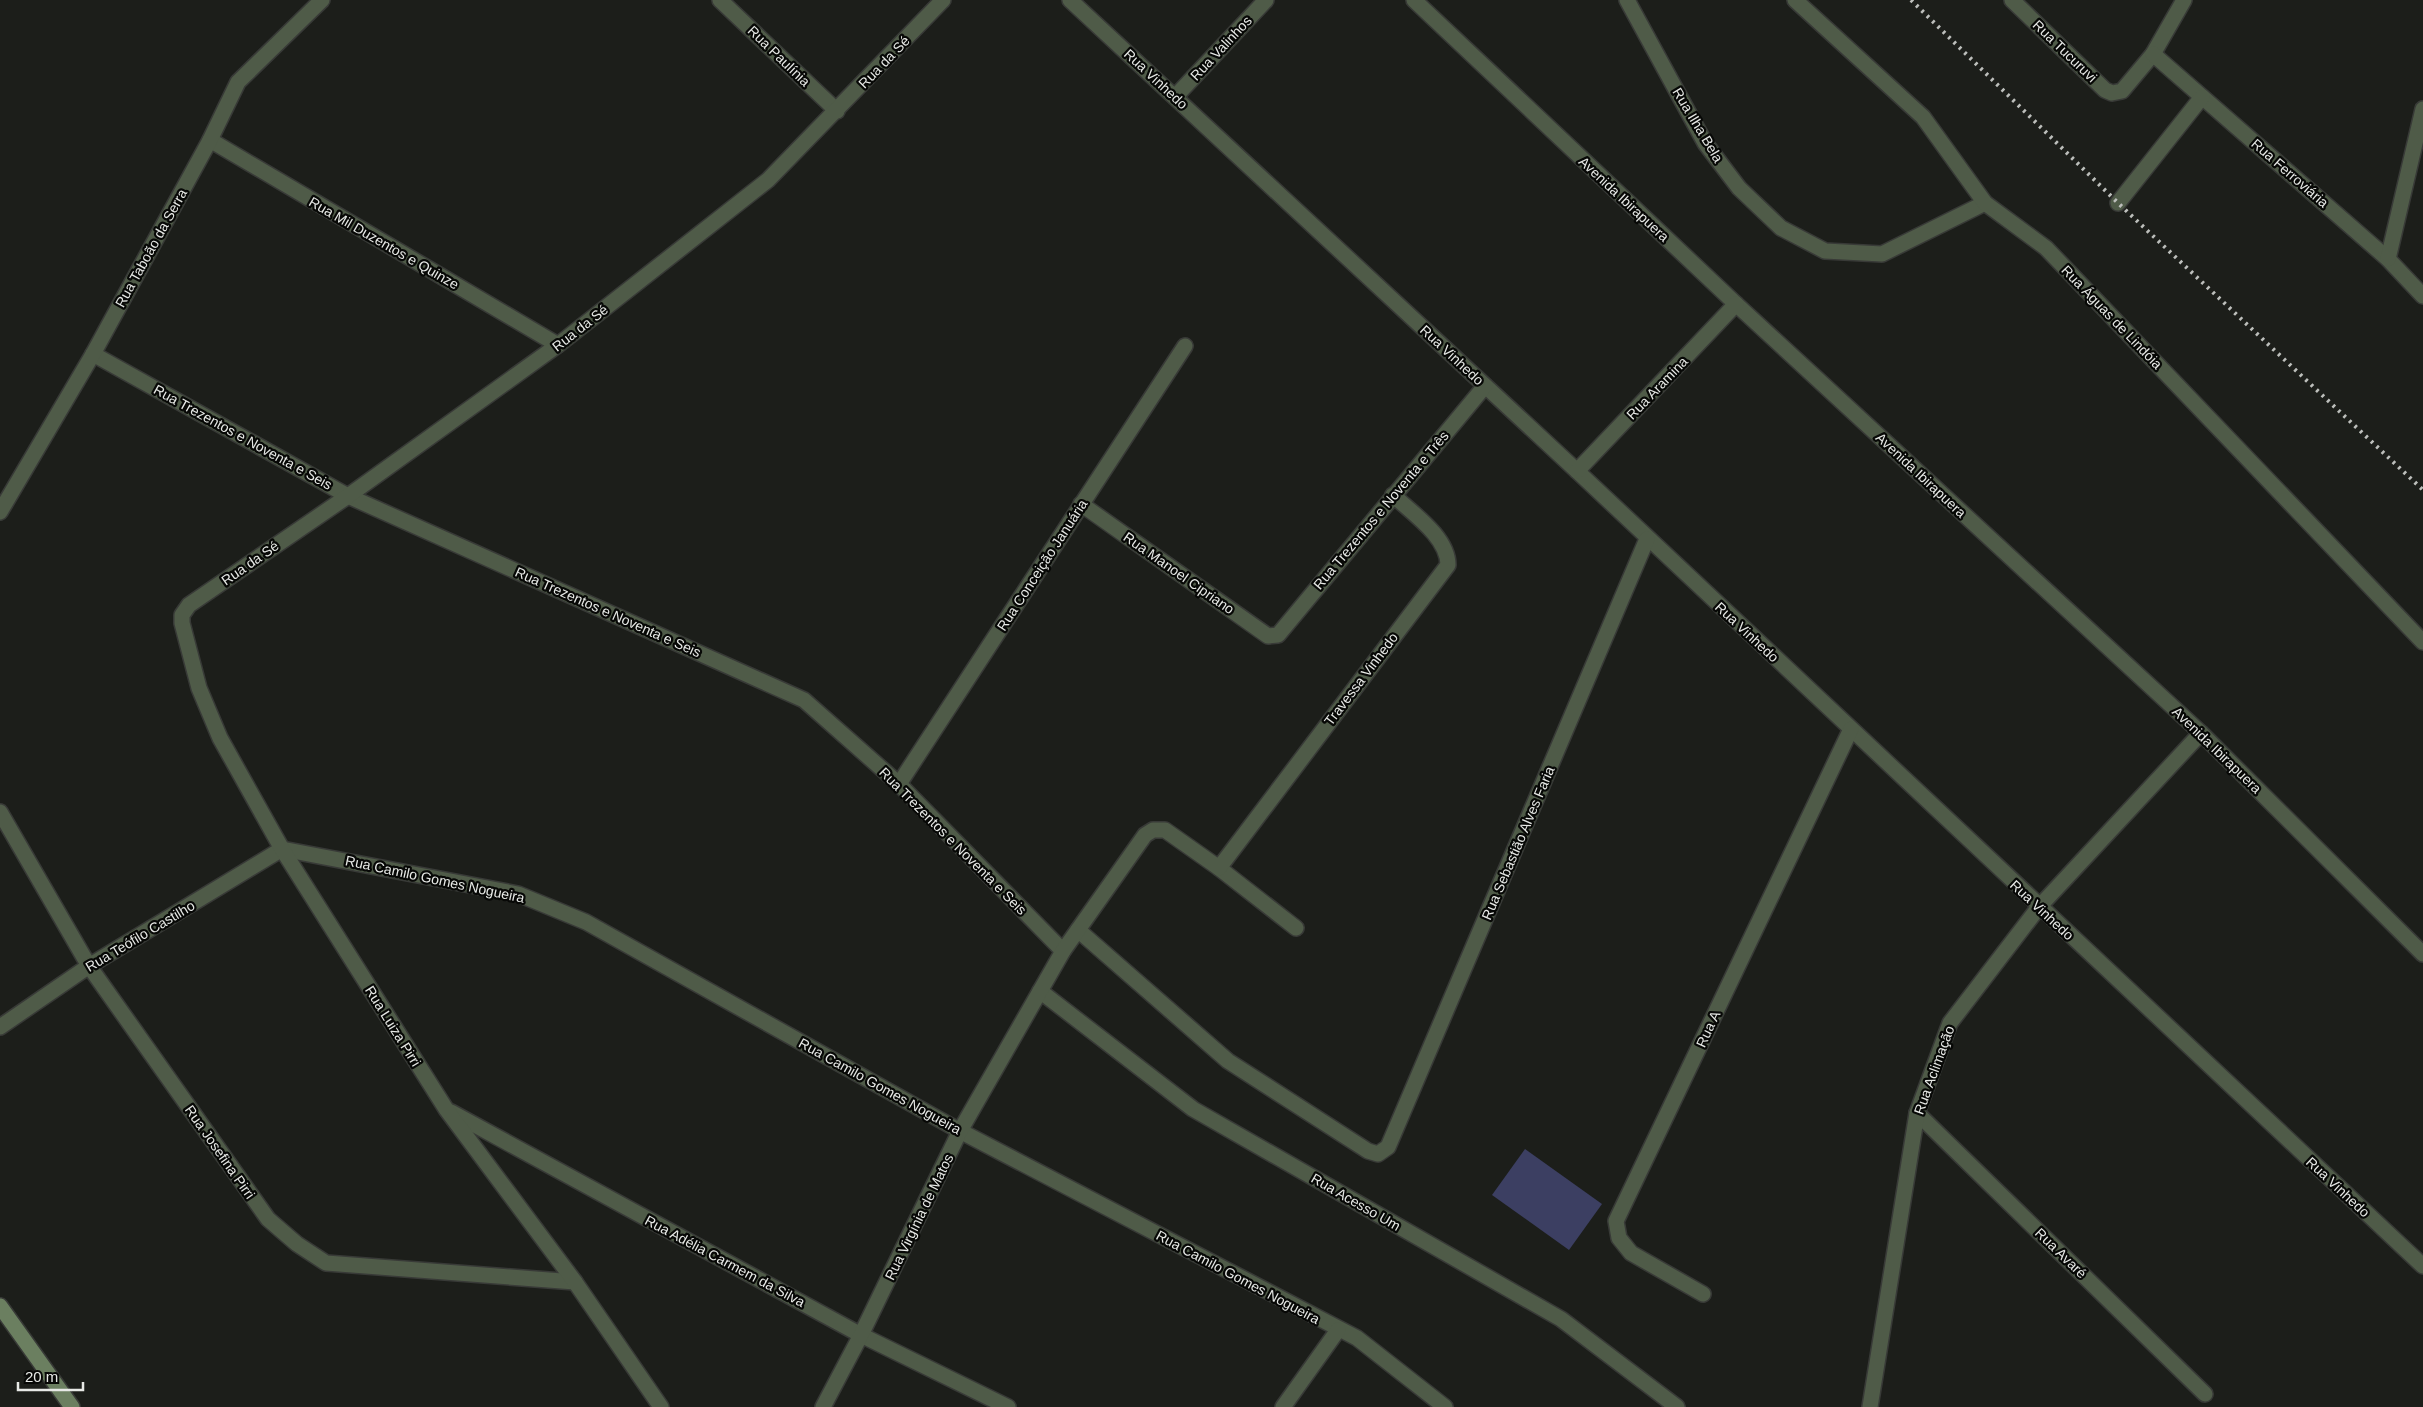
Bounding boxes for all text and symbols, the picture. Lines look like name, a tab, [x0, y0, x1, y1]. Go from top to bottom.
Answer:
street label: Rua Valinhos	[1187, 12, 1255, 84]
street label: Rua Tucuruvi	[2030, 17, 2100, 85]
street label: Rua Paulínia	[745, 22, 814, 90]
street label: Rua da Sé	[855, 32, 913, 91]
street label: Rua Vinhedo	[1121, 46, 1191, 113]
street label: Rua Ilha Bela	[1669, 85, 1727, 165]
street label: Rua Ferroviária	[2248, 135, 2332, 211]
street label: Avenida Ibirapuera	[1576, 153, 1672, 245]
street label: Rua Taboão da Serra	[112, 186, 190, 310]
street label: Rua Mil Duzentos e Quinze	[306, 193, 462, 293]
street label: Rua Águas de Lindóia	[2058, 262, 2166, 372]
street label: Rua da Sé	[549, 301, 611, 355]
street label: Rua Vinhedo	[1417, 322, 1487, 389]
street label: Rua Aramina	[1623, 353, 1691, 423]
street label: Rua Trezentos e Noventa e Seis	[151, 381, 335, 493]
street label: Rua Trezentos e Noventa e Três	[1310, 428, 1452, 592]
street label: Avenida Ibirapuera	[1873, 429, 1969, 521]
street label: Rua Conceição Januária	[994, 496, 1091, 634]
street label: Rua Manoel Cipriano	[1121, 529, 1238, 617]
street label: Rua da Sé	[218, 537, 282, 589]
street label: Rua Trezentos e Noventa e Seis	[513, 564, 703, 660]
street label: Rua Vinhedo	[1712, 599, 1782, 666]
street label: Travessa Vinhedo	[1321, 629, 1401, 729]
street label: Avenida Ibirapuera	[2169, 704, 2265, 797]
street label: Rua Trezentos e Noventa e Seis	[876, 764, 1030, 918]
street label: Rua Sebastião Alves Faria	[1478, 764, 1558, 922]
street label: Rua Camilo Gomes Nogueira	[344, 852, 526, 906]
street label: Rua Vinhedo	[2007, 877, 2077, 944]
street label: Rua Teófilo Castilho	[83, 897, 198, 975]
street label: Rua Luiza Pirri	[362, 983, 424, 1069]
street label: Rua A	[1693, 1008, 1724, 1050]
street label: Rua Aclimação	[1911, 1023, 1958, 1117]
street label: Rua Camilo Gomes Nogueira	[796, 1035, 964, 1137]
street label: Rua Josefina Pirri	[182, 1102, 258, 1202]
street label: Rua Virgínia de Matos	[882, 1151, 956, 1283]
street label: Rua Vinhedo	[2303, 1154, 2373, 1221]
street label: Rua Acesso Um	[1309, 1170, 1403, 1234]
street label: Rua Adélia Carmem da Silva	[642, 1212, 808, 1310]
street label: Rua Avaré	[2032, 1225, 2090, 1282]
street label: Rua Camilo Gomes Nogueira	[1154, 1227, 1323, 1327]
scale bar	[18, 1360, 82, 1392]
text: 20 m	[25, 1368, 58, 1385]

